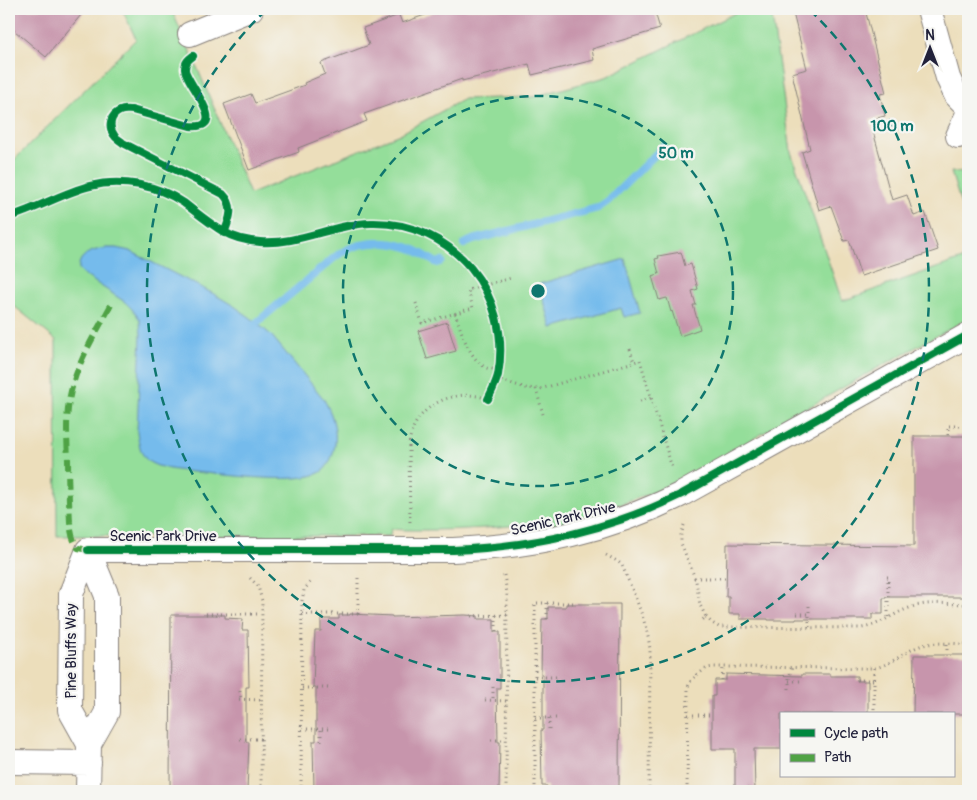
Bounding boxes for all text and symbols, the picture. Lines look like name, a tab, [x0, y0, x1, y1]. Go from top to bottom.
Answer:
north arrow	[904, 22, 954, 72]
text: N	[925, 27, 935, 44]
text: 100 m	[871, 117, 913, 136]
text: 50 m	[659, 144, 693, 163]
centre of rings	[529, 282, 547, 300]
street label: Scenic Park Drive	[509, 498, 618, 540]
street label: Scenic Park Drive	[109, 527, 217, 546]
street label: Pine Bluffs Way	[62, 603, 81, 699]
legend	[780, 712, 954, 778]
text: Cycle path	[824, 724, 888, 743]
text: Path	[824, 748, 851, 767]

